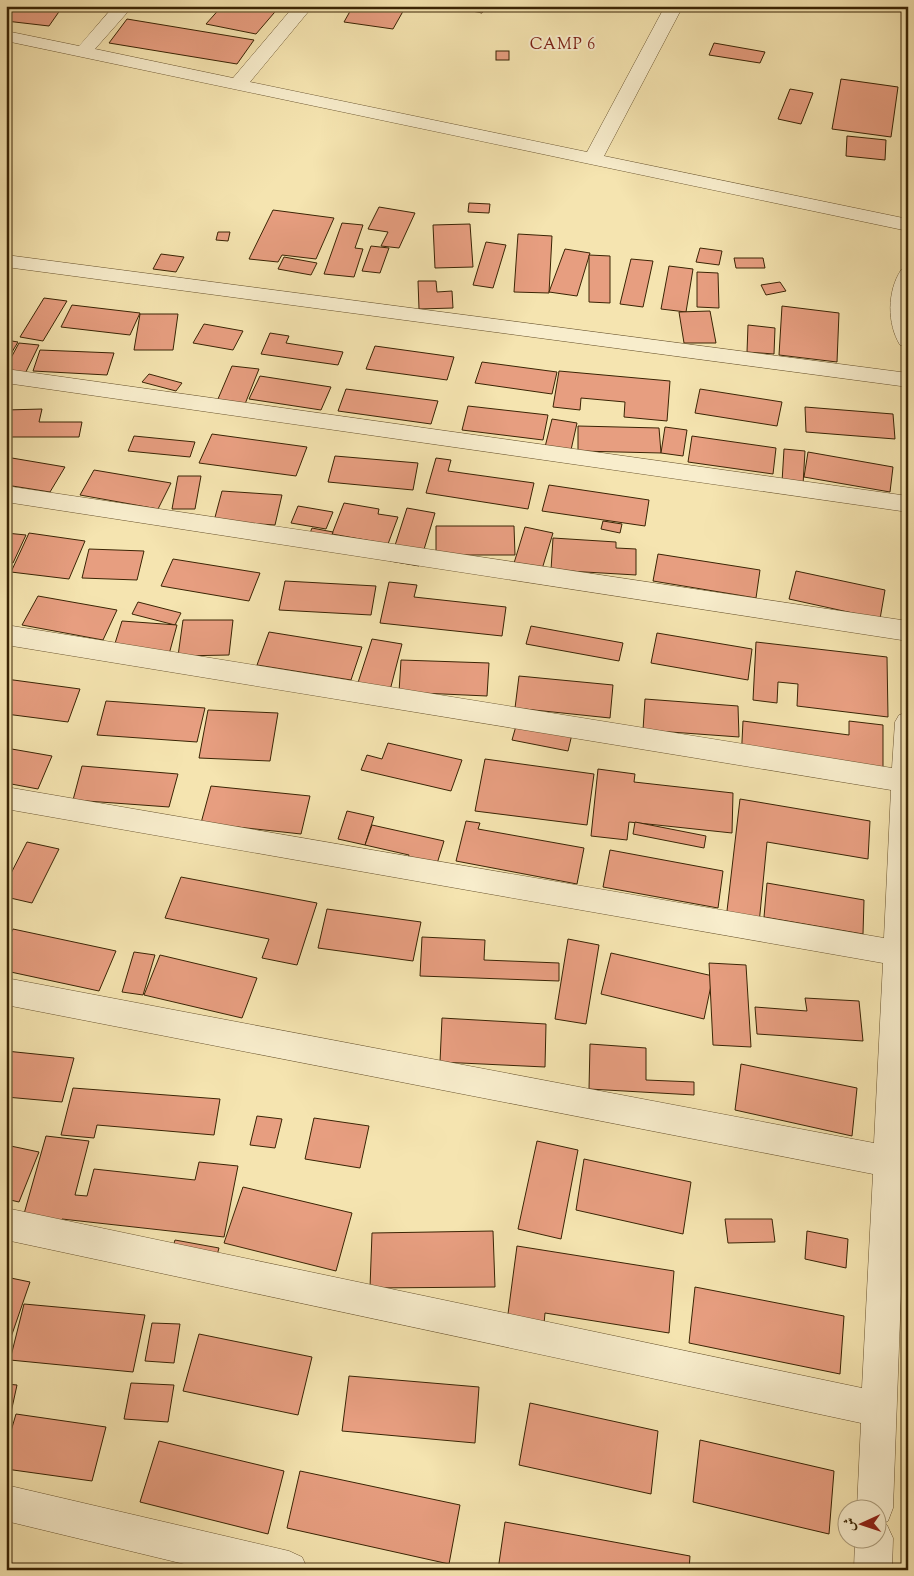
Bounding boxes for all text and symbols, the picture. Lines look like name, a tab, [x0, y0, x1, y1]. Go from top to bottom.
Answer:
district label: CAMP 6	[530, 34, 596, 57]
north arrow	[836, 1498, 886, 1548]
text: ش	[841, 1517, 861, 1532]

